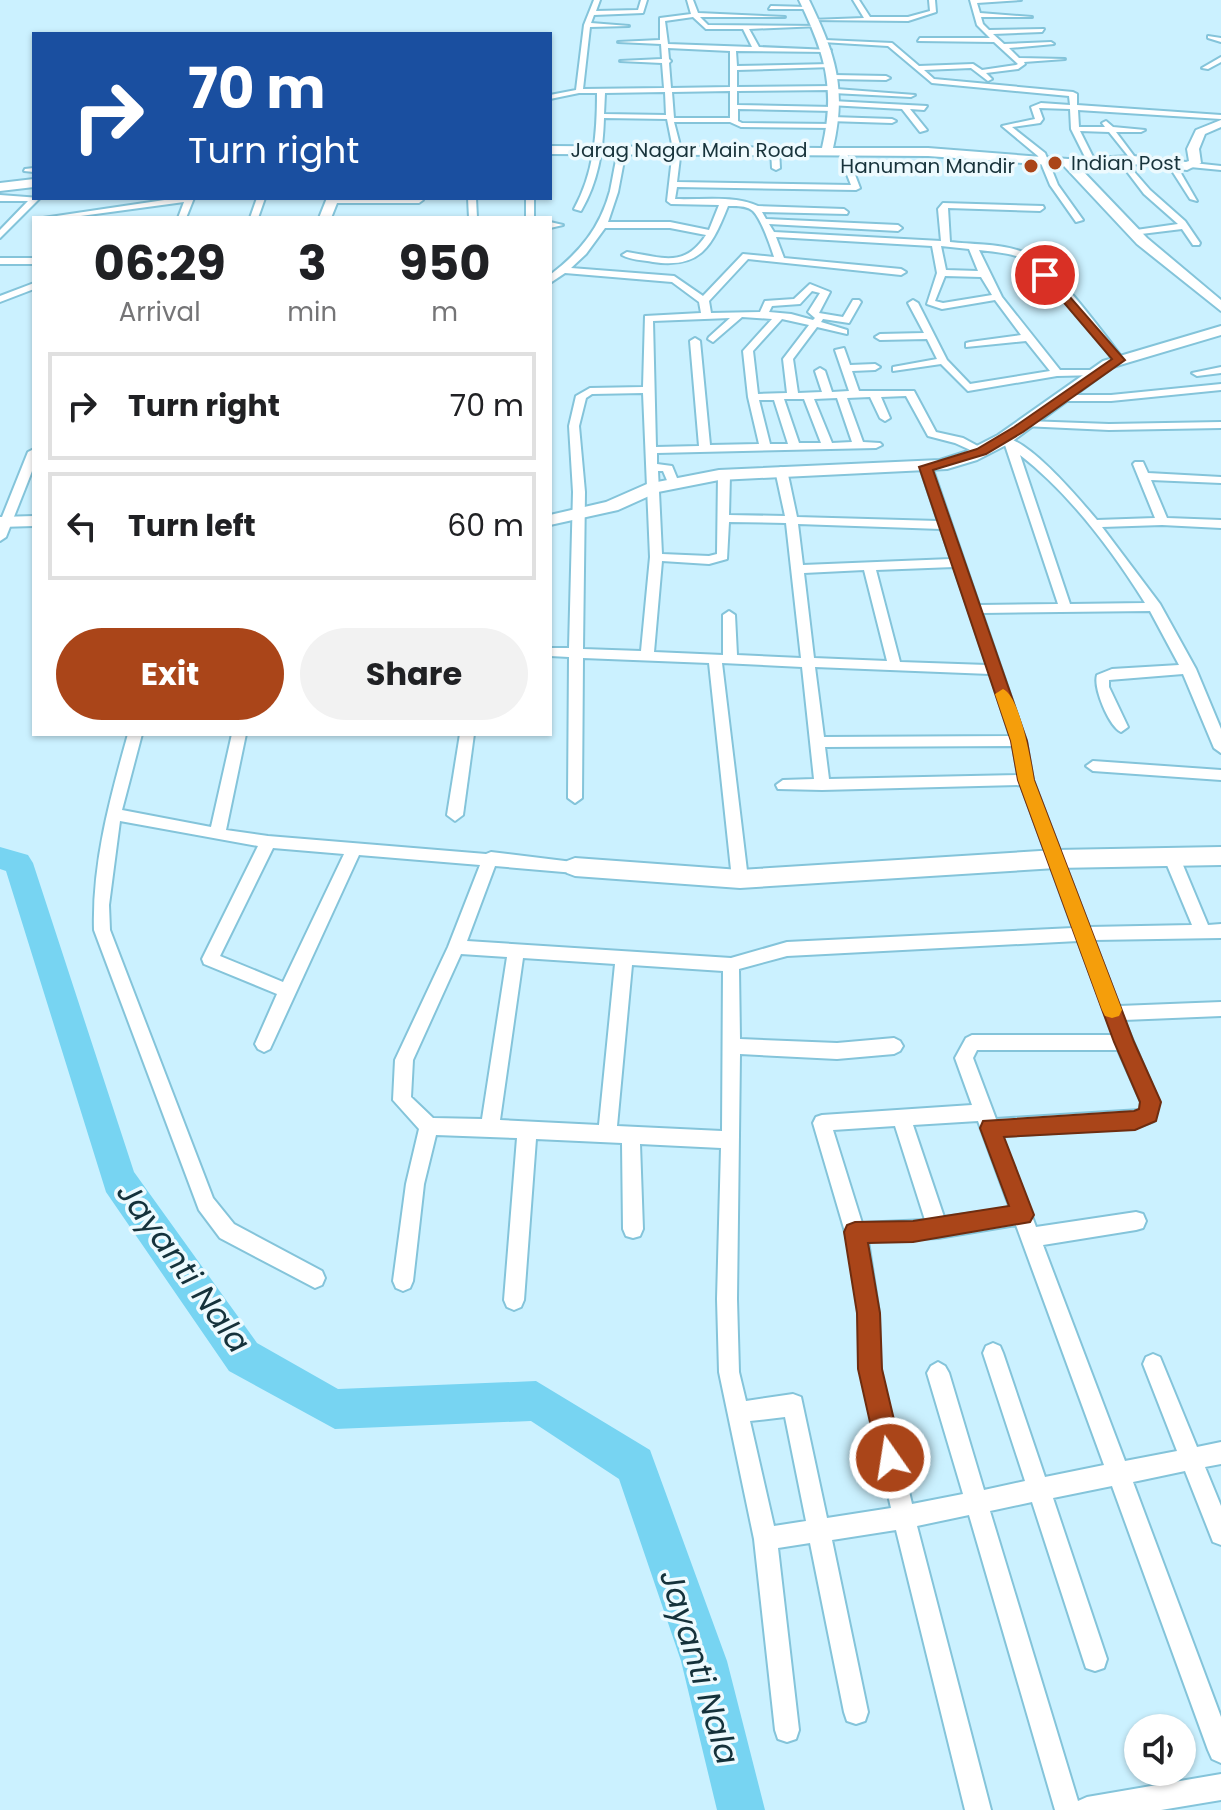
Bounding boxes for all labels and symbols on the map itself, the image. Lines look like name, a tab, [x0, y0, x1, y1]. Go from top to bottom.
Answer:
street label: Jarag Nagar Main Road	[570, 136, 808, 164]
place label: Indian Post	[1071, 149, 1181, 177]
place label: Hanuman Mandir	[840, 152, 1015, 180]
marker: Indian Post	[1046, 154, 1064, 172]
marker: Hanuman Mandir	[1022, 157, 1040, 175]
pin	[1011, 241, 1079, 309]
water label: Jayanti Nala	[107, 1172, 261, 1362]
position arrow	[848, 1416, 932, 1500]
water label: Jayanti Nala	[649, 1564, 751, 1770]

